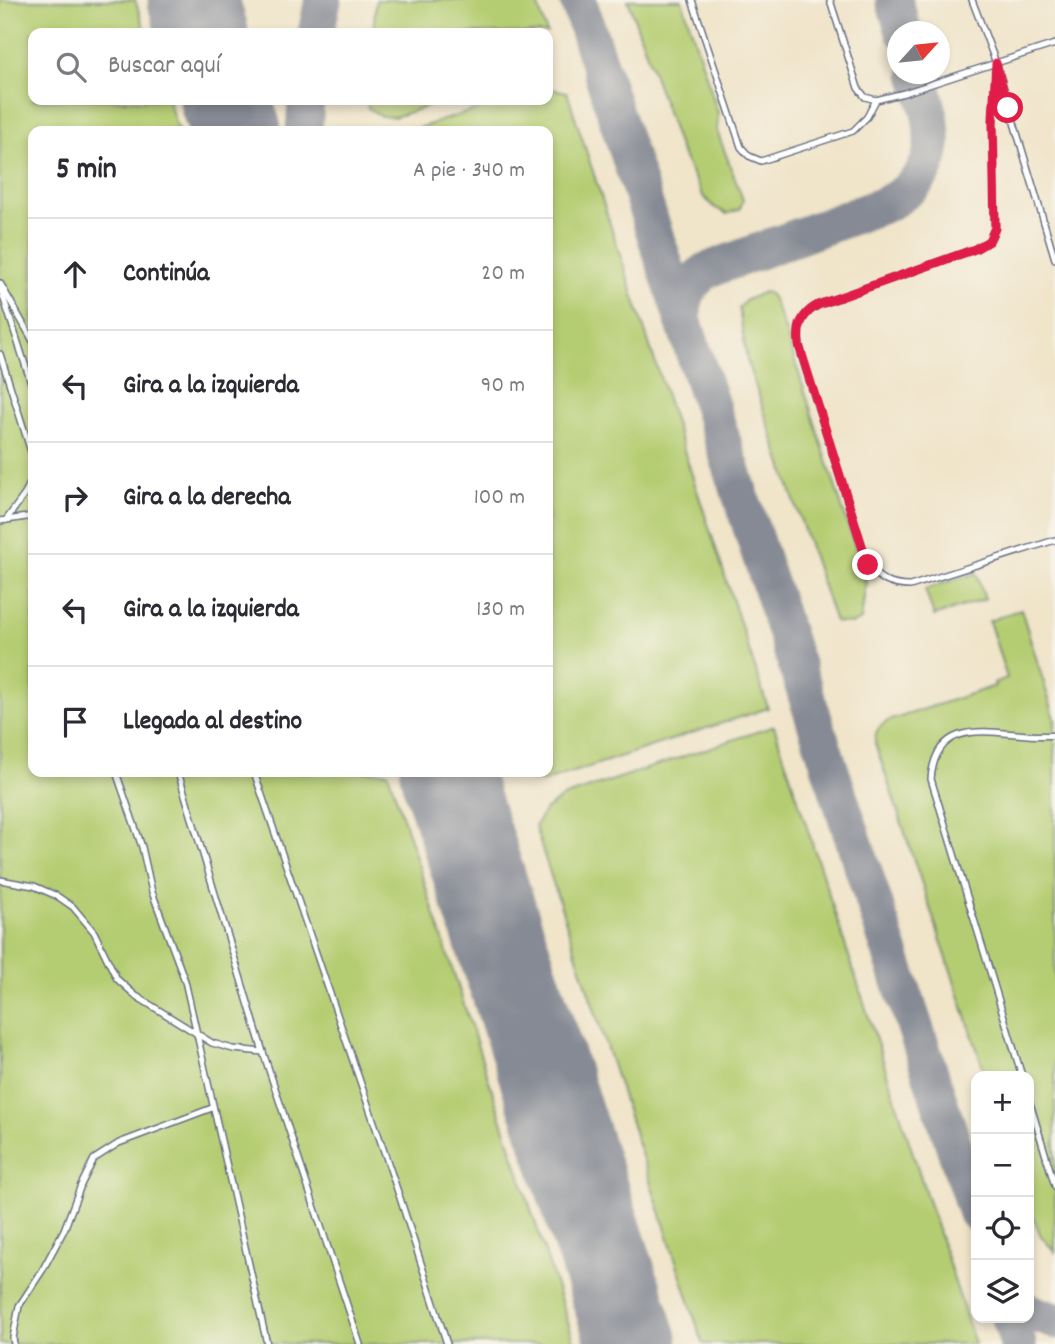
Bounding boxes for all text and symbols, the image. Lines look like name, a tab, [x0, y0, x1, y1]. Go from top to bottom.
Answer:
north arrow	[887, 21, 950, 84]
search box	[28, 28, 553, 105]
icon: search	[52, 48, 90, 86]
text: Buscar aquí	[108, 48, 220, 85]
route start	[992, 92, 1023, 123]
text: 5 min	[56, 150, 117, 193]
text: A pie · 340 m	[413, 155, 525, 188]
icon: ahead	[56, 255, 94, 293]
text: Continúa	[123, 256, 209, 293]
text: 20 m	[481, 258, 525, 291]
icon: left	[56, 367, 94, 405]
text: Gira a la izquierda	[123, 368, 299, 405]
text: 90 m	[481, 370, 525, 403]
icon: right	[56, 479, 94, 517]
text: Gira a la derecha	[123, 480, 290, 517]
text: 100 m	[474, 482, 525, 515]
route end	[852, 549, 883, 580]
icon: left	[56, 591, 94, 629]
text: Gira a la izquierda	[123, 592, 299, 629]
text: 130 m	[476, 594, 525, 627]
icon: arrive	[56, 703, 94, 741]
text: Llegada al destino	[123, 704, 302, 741]
map controls	[971, 1071, 1034, 1323]
button: +	[971, 1071, 1034, 1134]
button: −	[971, 1134, 1034, 1197]
button: locate	[971, 1197, 1034, 1260]
button: layers	[971, 1260, 1034, 1323]

